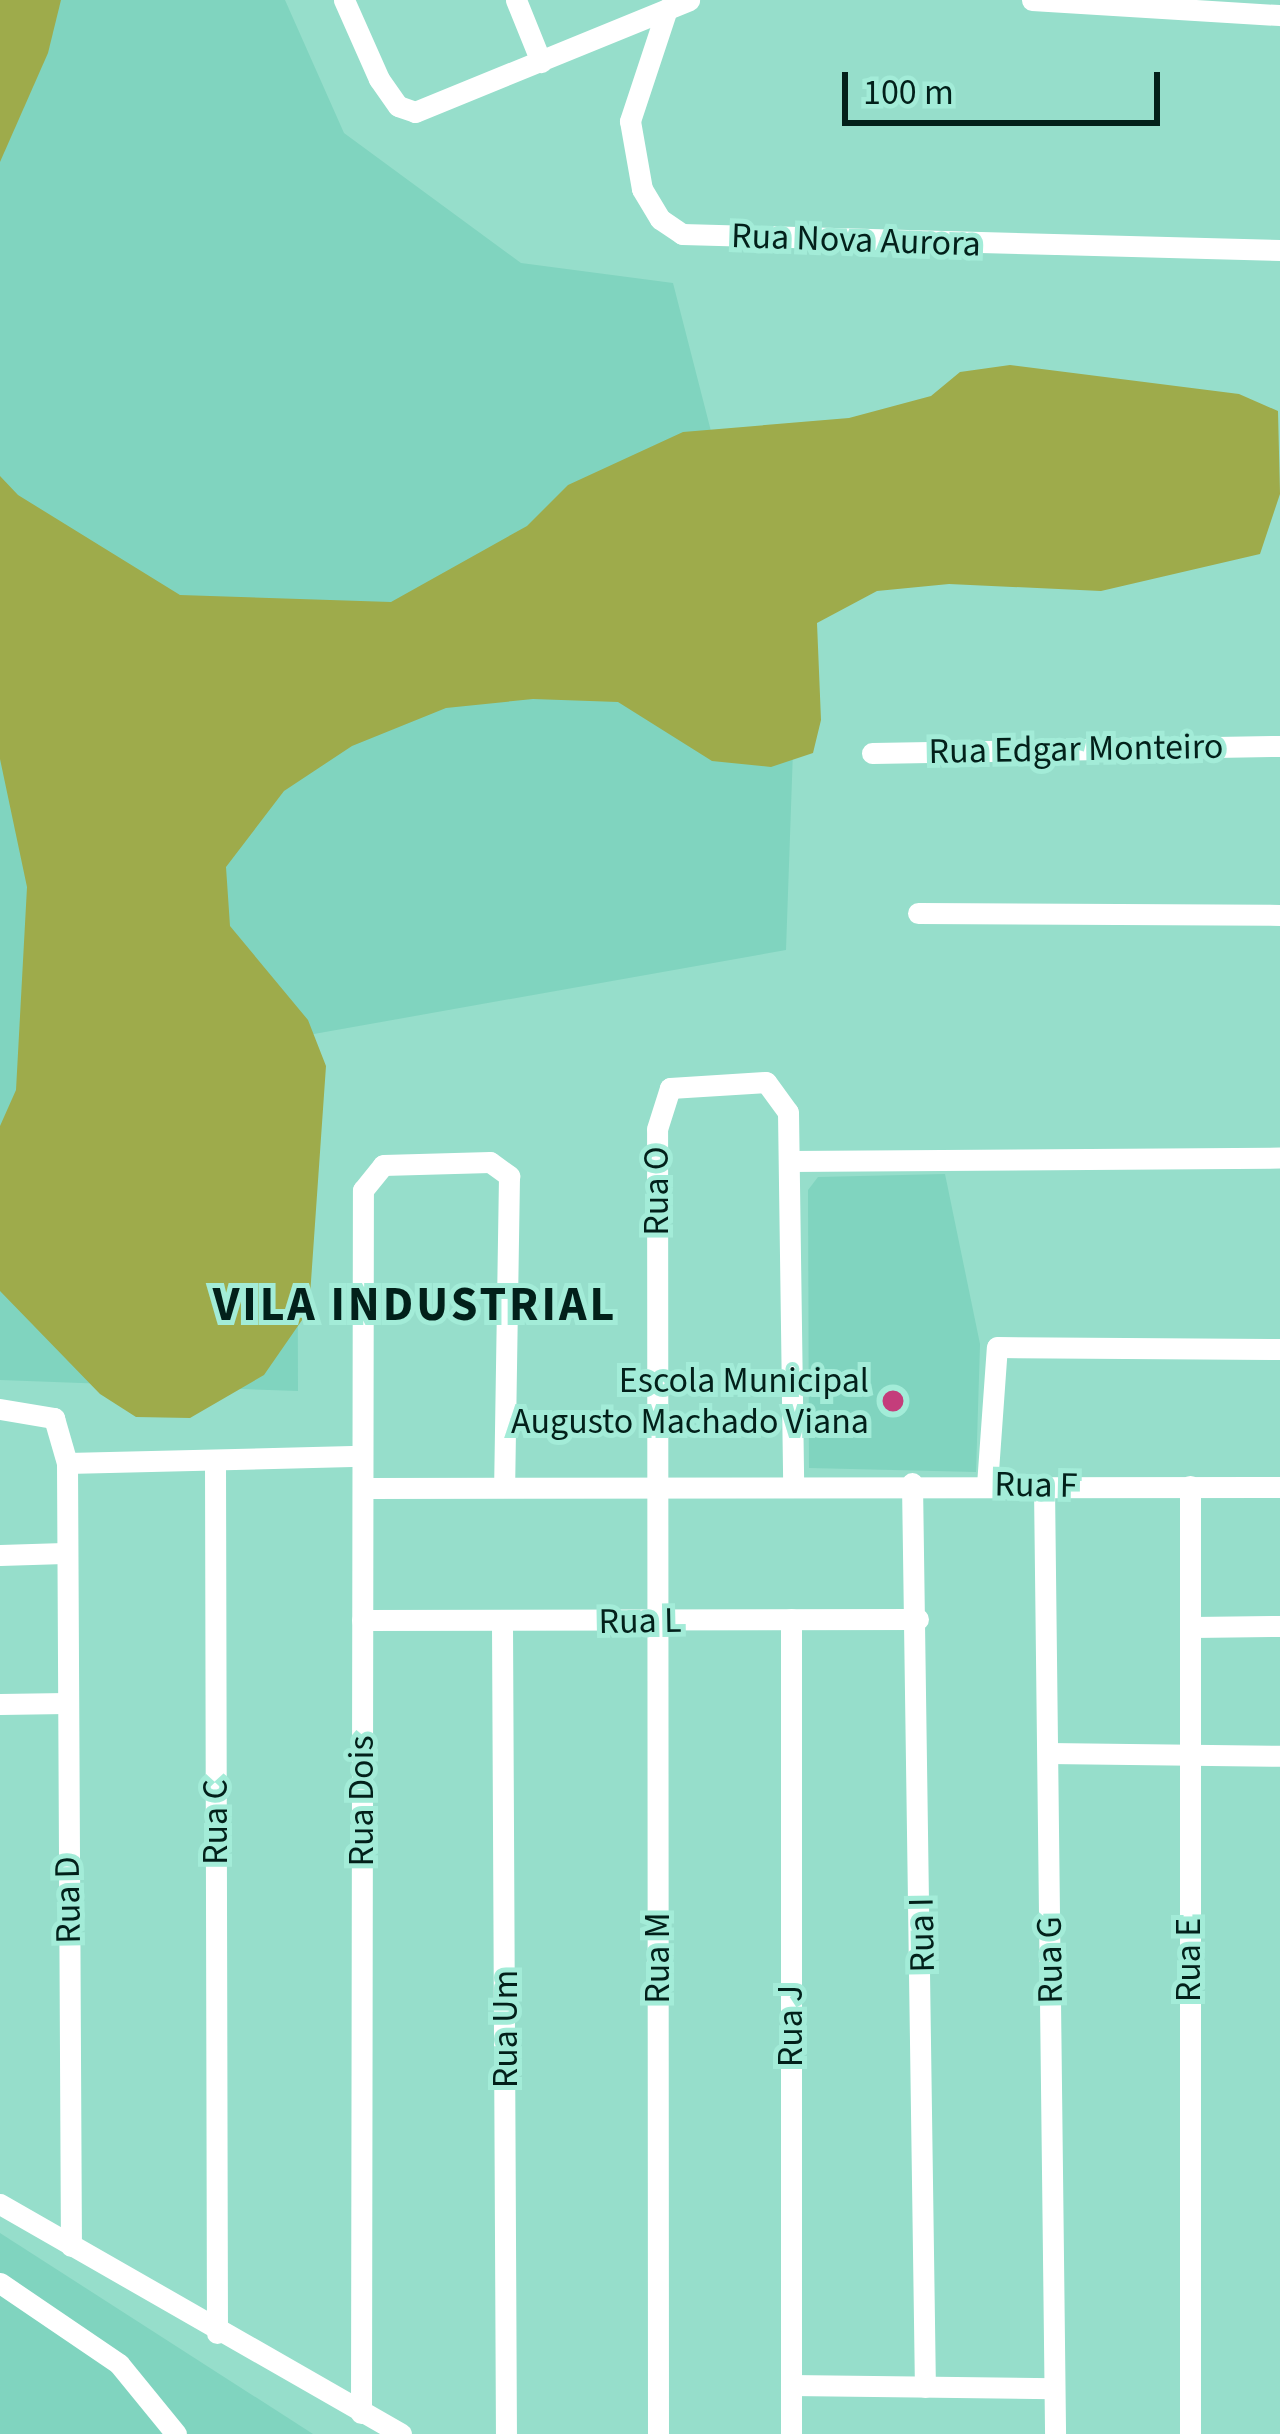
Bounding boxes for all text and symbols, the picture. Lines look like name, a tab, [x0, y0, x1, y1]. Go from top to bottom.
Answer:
scale bar	[848, 48, 1166, 122]
text: 100 m	[863, 67, 954, 118]
street label: Rua Nova Aurora	[730, 214, 982, 266]
street label: Rua Edgar Monteiro	[928, 725, 1224, 773]
street label: Rua O	[635, 1146, 679, 1236]
district label: VILA INDUSTRIAL	[213, 1277, 617, 1335]
place label: Escola Municipal Augusto Machado Viana	[511, 1358, 869, 1443]
marker: Escola Municipal Augusto Machado Viana	[880, 1388, 906, 1414]
street label: Rua F	[994, 1463, 1078, 1507]
street label: Rua L	[598, 1599, 682, 1643]
street label: Rua Dois	[340, 1735, 384, 1867]
street label: Rua C	[194, 1779, 238, 1865]
street label: Rua D	[46, 1856, 90, 1944]
street label: Rua I	[900, 1897, 944, 1973]
street label: Rua M	[636, 1912, 680, 2004]
street label: Rua G	[1028, 1916, 1072, 2004]
street label: Rua E	[1167, 1918, 1211, 2002]
street label: Rua Um	[484, 1970, 528, 2088]
street label: Rua J	[769, 1985, 813, 2067]

